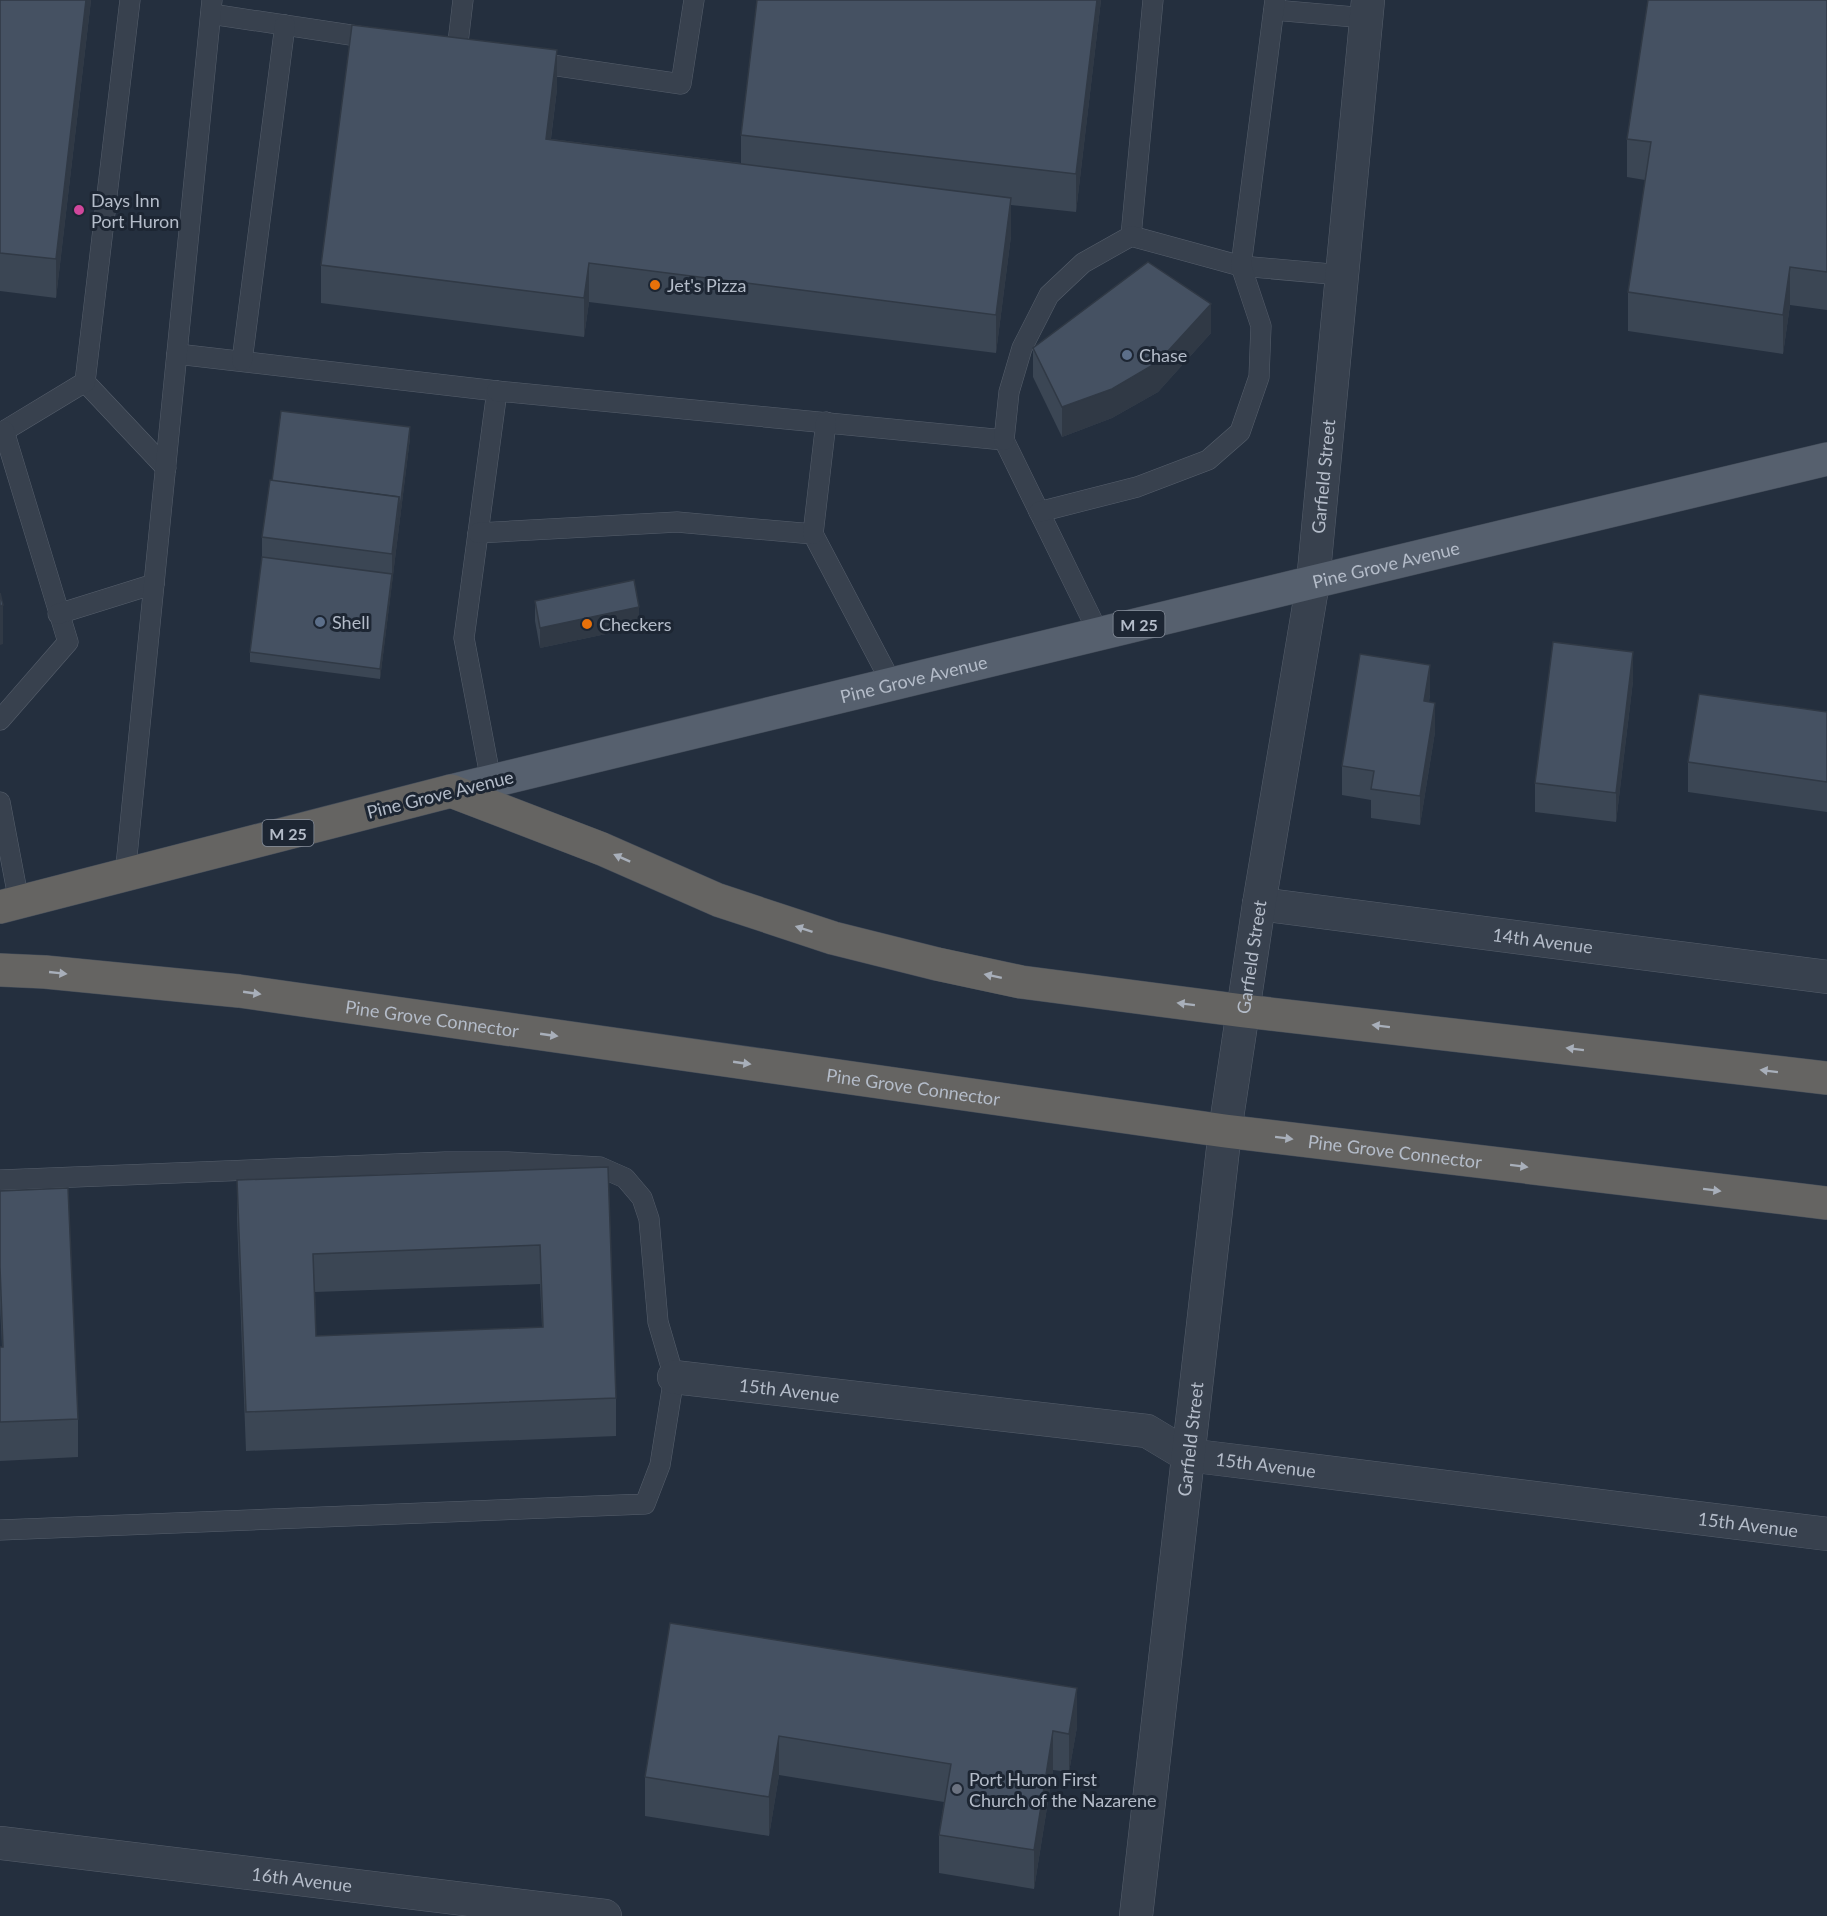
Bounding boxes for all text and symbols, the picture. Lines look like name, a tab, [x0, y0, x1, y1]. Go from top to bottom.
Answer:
place label: Days Inn Port Huron	[91, 189, 179, 232]
marker: Days Inn Port Huron	[72, 203, 86, 217]
place label: Jet's Pizza	[667, 274, 746, 296]
marker: Jet's Pizza	[648, 278, 662, 292]
place label: Chase	[1139, 344, 1187, 366]
marker: Chase	[1120, 348, 1134, 362]
street label: Garfield Street	[1307, 418, 1339, 535]
street label: Pine Grove Avenue	[1310, 536, 1462, 593]
place label: Shell	[332, 611, 370, 633]
road number: M 25	[1114, 611, 1164, 637]
place label: Checkers	[599, 613, 672, 635]
marker: Shell	[313, 615, 327, 629]
marker: Checkers	[580, 617, 594, 631]
street label: Pine Grove Avenue	[838, 650, 989, 707]
street label: Pine Grove Avenue	[364, 765, 516, 823]
road number: M 25	[262, 820, 314, 846]
one-way arrow	[613, 853, 631, 863]
street label: Garfield Street	[1232, 898, 1271, 1015]
one-way arrow	[795, 923, 813, 933]
street label: 14th Avenue	[1491, 923, 1594, 958]
one-way arrow	[49, 968, 68, 978]
one-way arrow	[983, 971, 1002, 980]
one-way arrow	[243, 989, 262, 998]
street label: Pine Grove Connector	[344, 995, 521, 1042]
one-way arrow	[1176, 999, 1195, 1008]
one-way arrow	[1372, 1022, 1391, 1031]
one-way arrow	[540, 1031, 559, 1040]
one-way arrow	[1566, 1044, 1585, 1054]
one-way arrow	[733, 1058, 752, 1067]
street label: Pine Grove Connector	[825, 1064, 1002, 1110]
one-way arrow	[1759, 1066, 1778, 1076]
street label: Pine Grove Connector	[1307, 1130, 1484, 1173]
one-way arrow	[1274, 1133, 1293, 1143]
one-way arrow	[1509, 1162, 1528, 1171]
one-way arrow	[1703, 1185, 1722, 1194]
street label: 15th Avenue	[738, 1373, 841, 1407]
street label: Garfield Street	[1173, 1380, 1208, 1497]
street label: 15th Avenue	[1214, 1448, 1317, 1482]
street label: 15th Avenue	[1697, 1507, 1800, 1541]
place label: Port Huron First Church of the Nazarene	[969, 1768, 1156, 1811]
marker: Port Huron First Church of the Nazarene	[950, 1782, 964, 1796]
street label: 16th Avenue	[250, 1862, 353, 1896]

